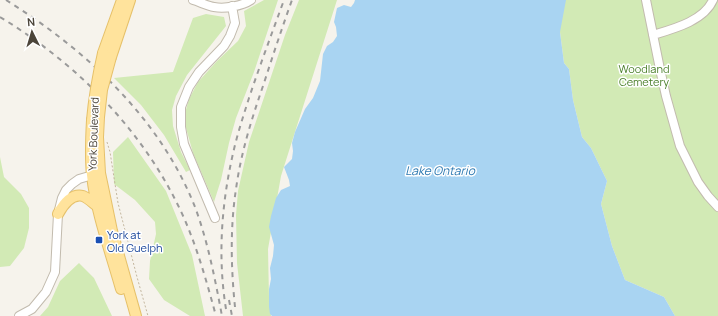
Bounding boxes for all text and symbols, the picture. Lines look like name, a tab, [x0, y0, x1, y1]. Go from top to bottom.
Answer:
north arrow	[12, 12, 52, 52]
text: N	[26, 14, 36, 29]
park label: Woodland Cemetery	[619, 61, 669, 89]
street label: York Boulevard	[84, 97, 102, 171]
water label: Lake Ontario	[405, 162, 476, 179]
place label: York at Old Guelph	[107, 227, 163, 255]
marker: York at Old Guelph	[94, 235, 104, 245]

